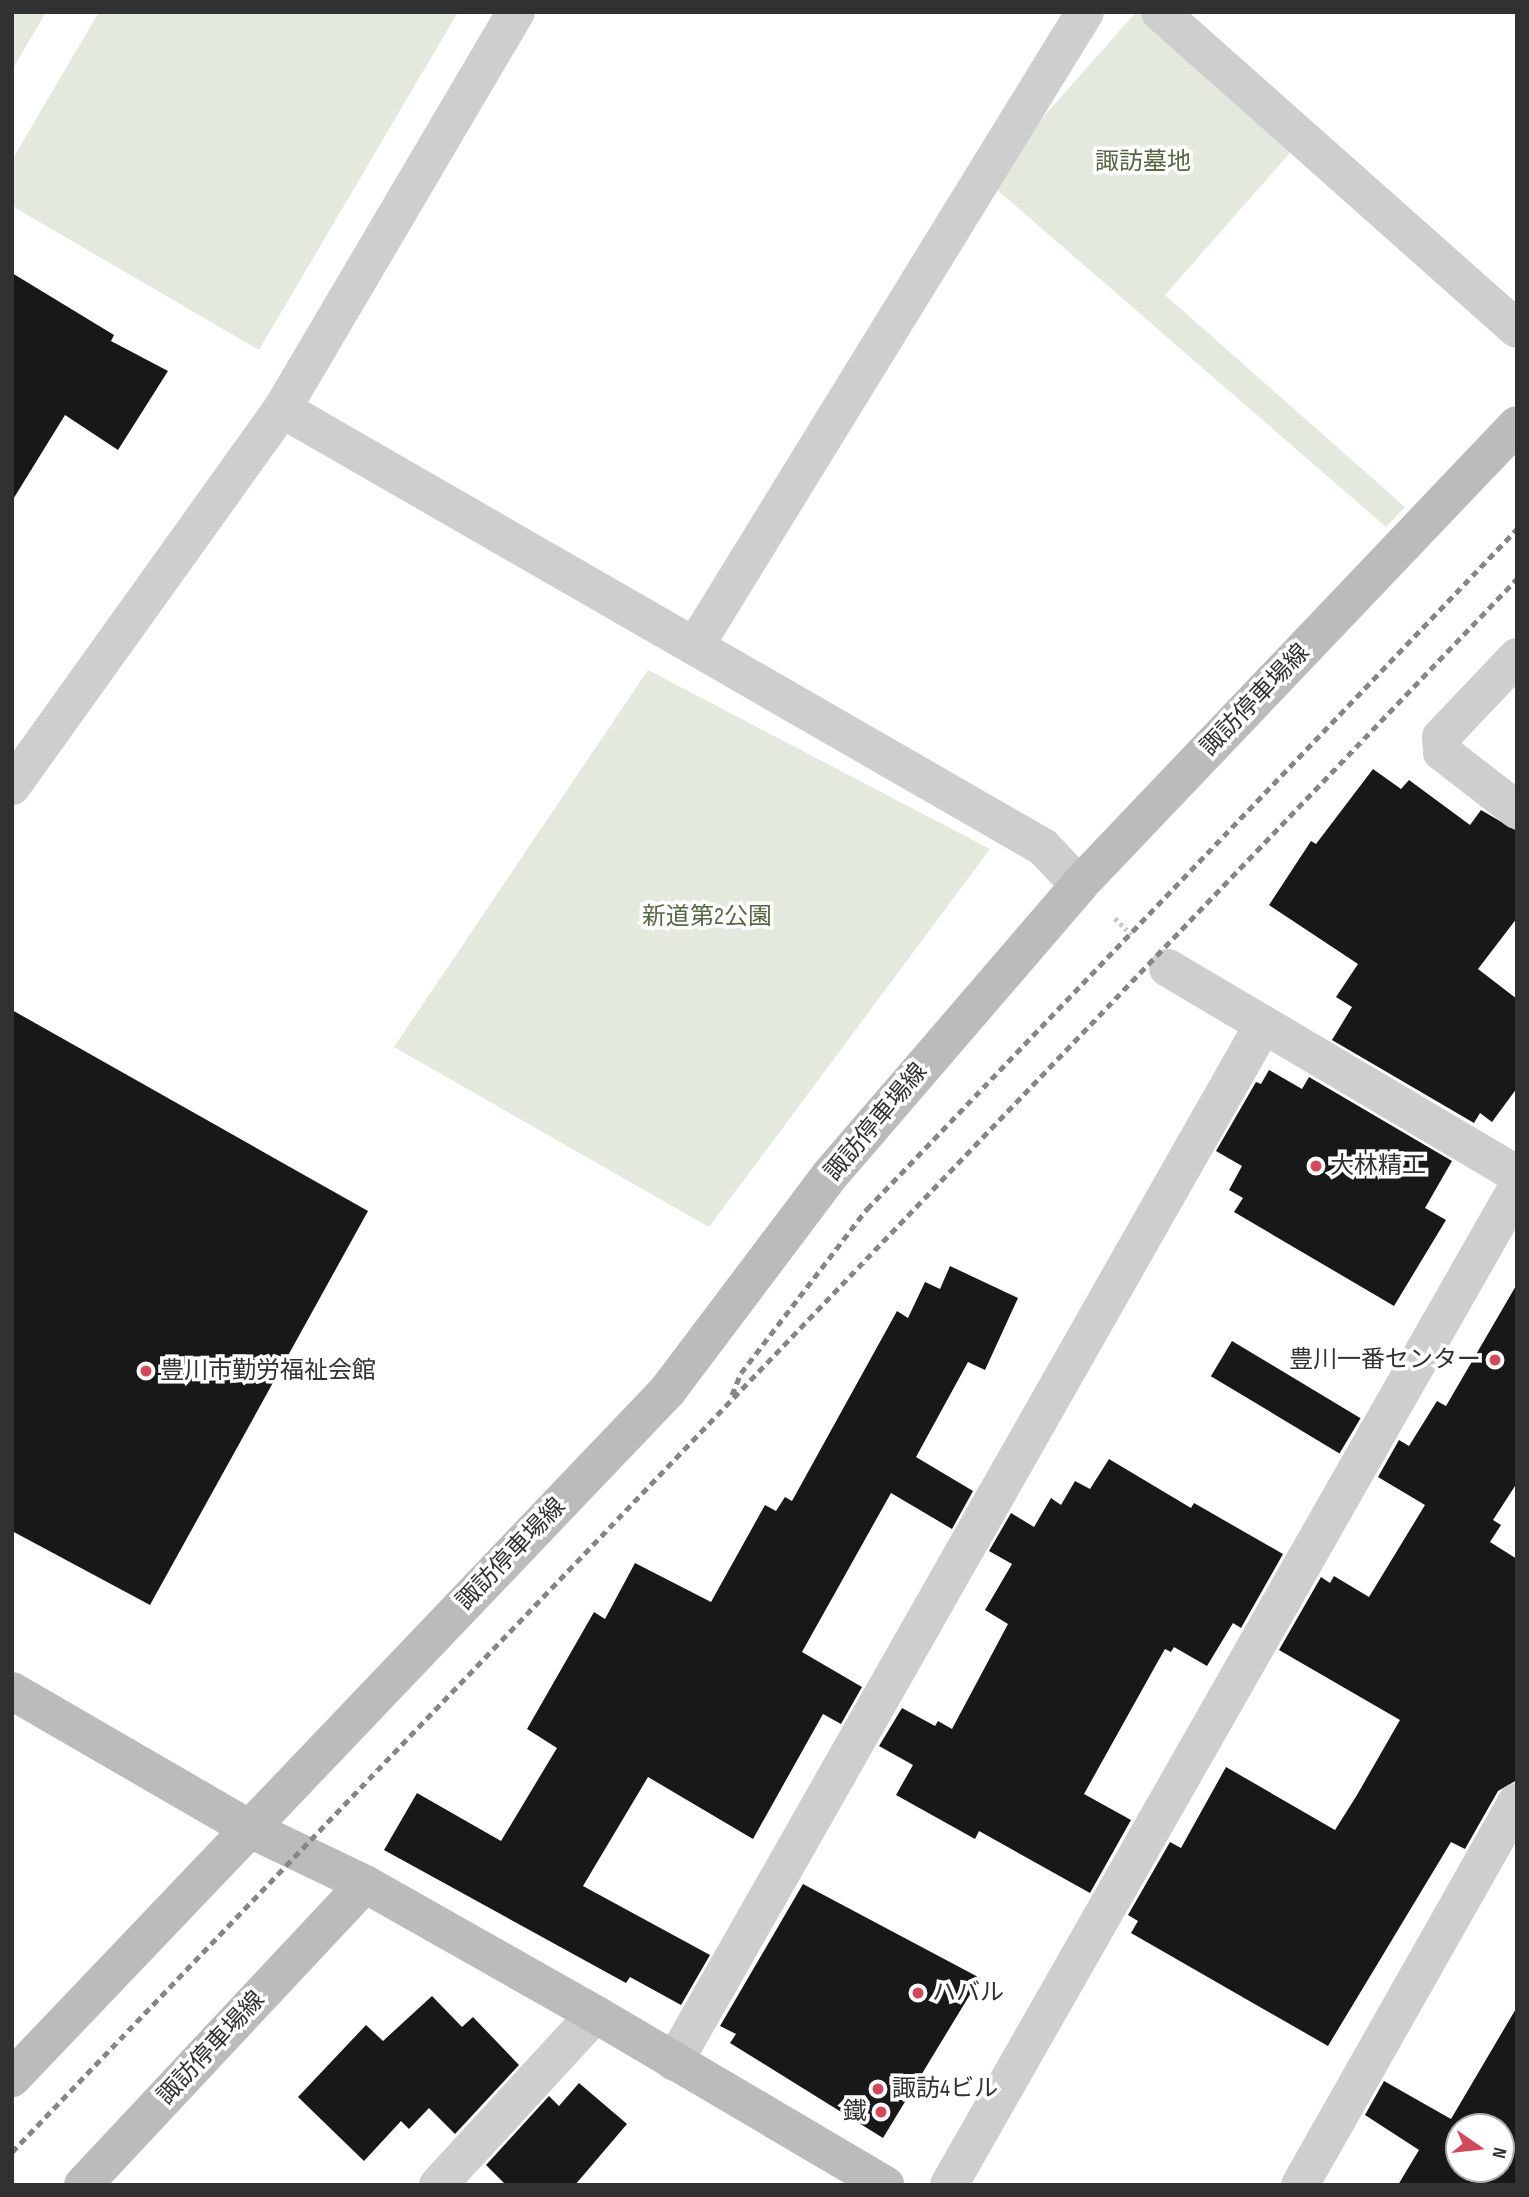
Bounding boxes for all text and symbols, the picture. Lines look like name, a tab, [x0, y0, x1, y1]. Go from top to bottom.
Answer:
park label: 諏訪墓地	[1095, 148, 1191, 176]
street label: 諏訪停車場線	[1195, 638, 1315, 762]
park label: 新道第2公園	[642, 903, 772, 931]
street label: 諏訪停車場線	[819, 1058, 933, 1186]
place label: 大林精工	[1330, 1152, 1426, 1180]
marker: 大林精工	[1308, 1158, 1324, 1174]
place label: 豊川一番センター	[1289, 1346, 1481, 1374]
marker: 豊川一番センター	[1487, 1352, 1503, 1368]
place label: 豊川市勤労福祉会館	[160, 1357, 376, 1385]
marker: 豊川市勤労福祉会館	[138, 1363, 154, 1379]
street label: 諏訪停車場線	[451, 1492, 571, 1616]
place label: ハバル	[932, 1979, 1004, 2007]
marker: ハバル	[910, 1985, 926, 2001]
street label: 諏訪停車場線	[151, 1986, 271, 2110]
place label: 諏訪4ビル	[892, 2075, 998, 2103]
marker: 諏訪4ビル	[870, 2081, 886, 2097]
place label: 鐵	[843, 2098, 867, 2126]
marker: 鐵	[873, 2104, 889, 2120]
north arrow	[1445, 2113, 1515, 2183]
text: N	[1487, 2145, 1511, 2160]

